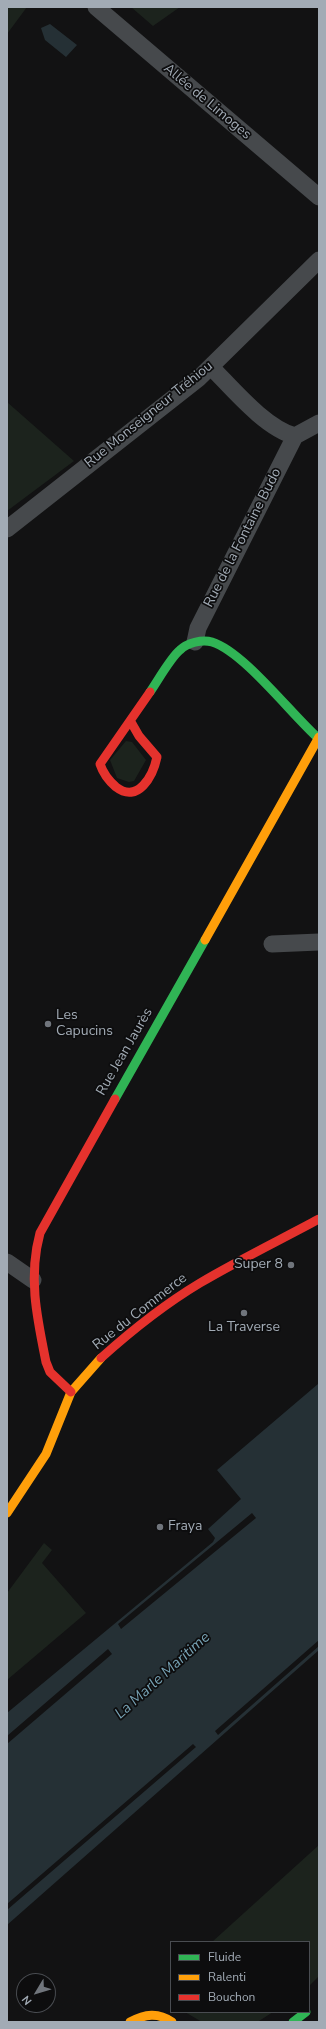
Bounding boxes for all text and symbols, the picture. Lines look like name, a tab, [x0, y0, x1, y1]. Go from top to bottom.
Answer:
street label: Allée de Limoges	[160, 60, 254, 144]
street label: Rue Monseigneur Tréhiou	[82, 358, 216, 472]
street label: Rue de la Fontaine Budo	[201, 466, 285, 610]
street label: Rue Jean Jaurès	[93, 1005, 157, 1099]
place label: Les Capucins	[56, 1008, 113, 1040]
marker: Les Capucins	[43, 1019, 53, 1029]
place label: Super 8	[234, 1257, 283, 1273]
marker: Super 8	[286, 1260, 296, 1270]
street label: Rue du Commerce	[90, 1270, 190, 1354]
marker: La Traverse	[239, 1308, 249, 1318]
place label: La Traverse	[208, 1320, 280, 1336]
place label: Fraya	[168, 1519, 202, 1535]
marker: Fraya	[155, 1522, 165, 1532]
water label: La Marle Maritime	[112, 1629, 214, 1723]
legend	[170, 1941, 310, 2013]
text: Fluide	[208, 1949, 241, 1965]
text: Ralenti	[208, 1969, 246, 1985]
north arrow	[16, 1973, 56, 2013]
text: Bouchon	[208, 1989, 255, 2005]
text: N	[18, 1992, 35, 2008]

